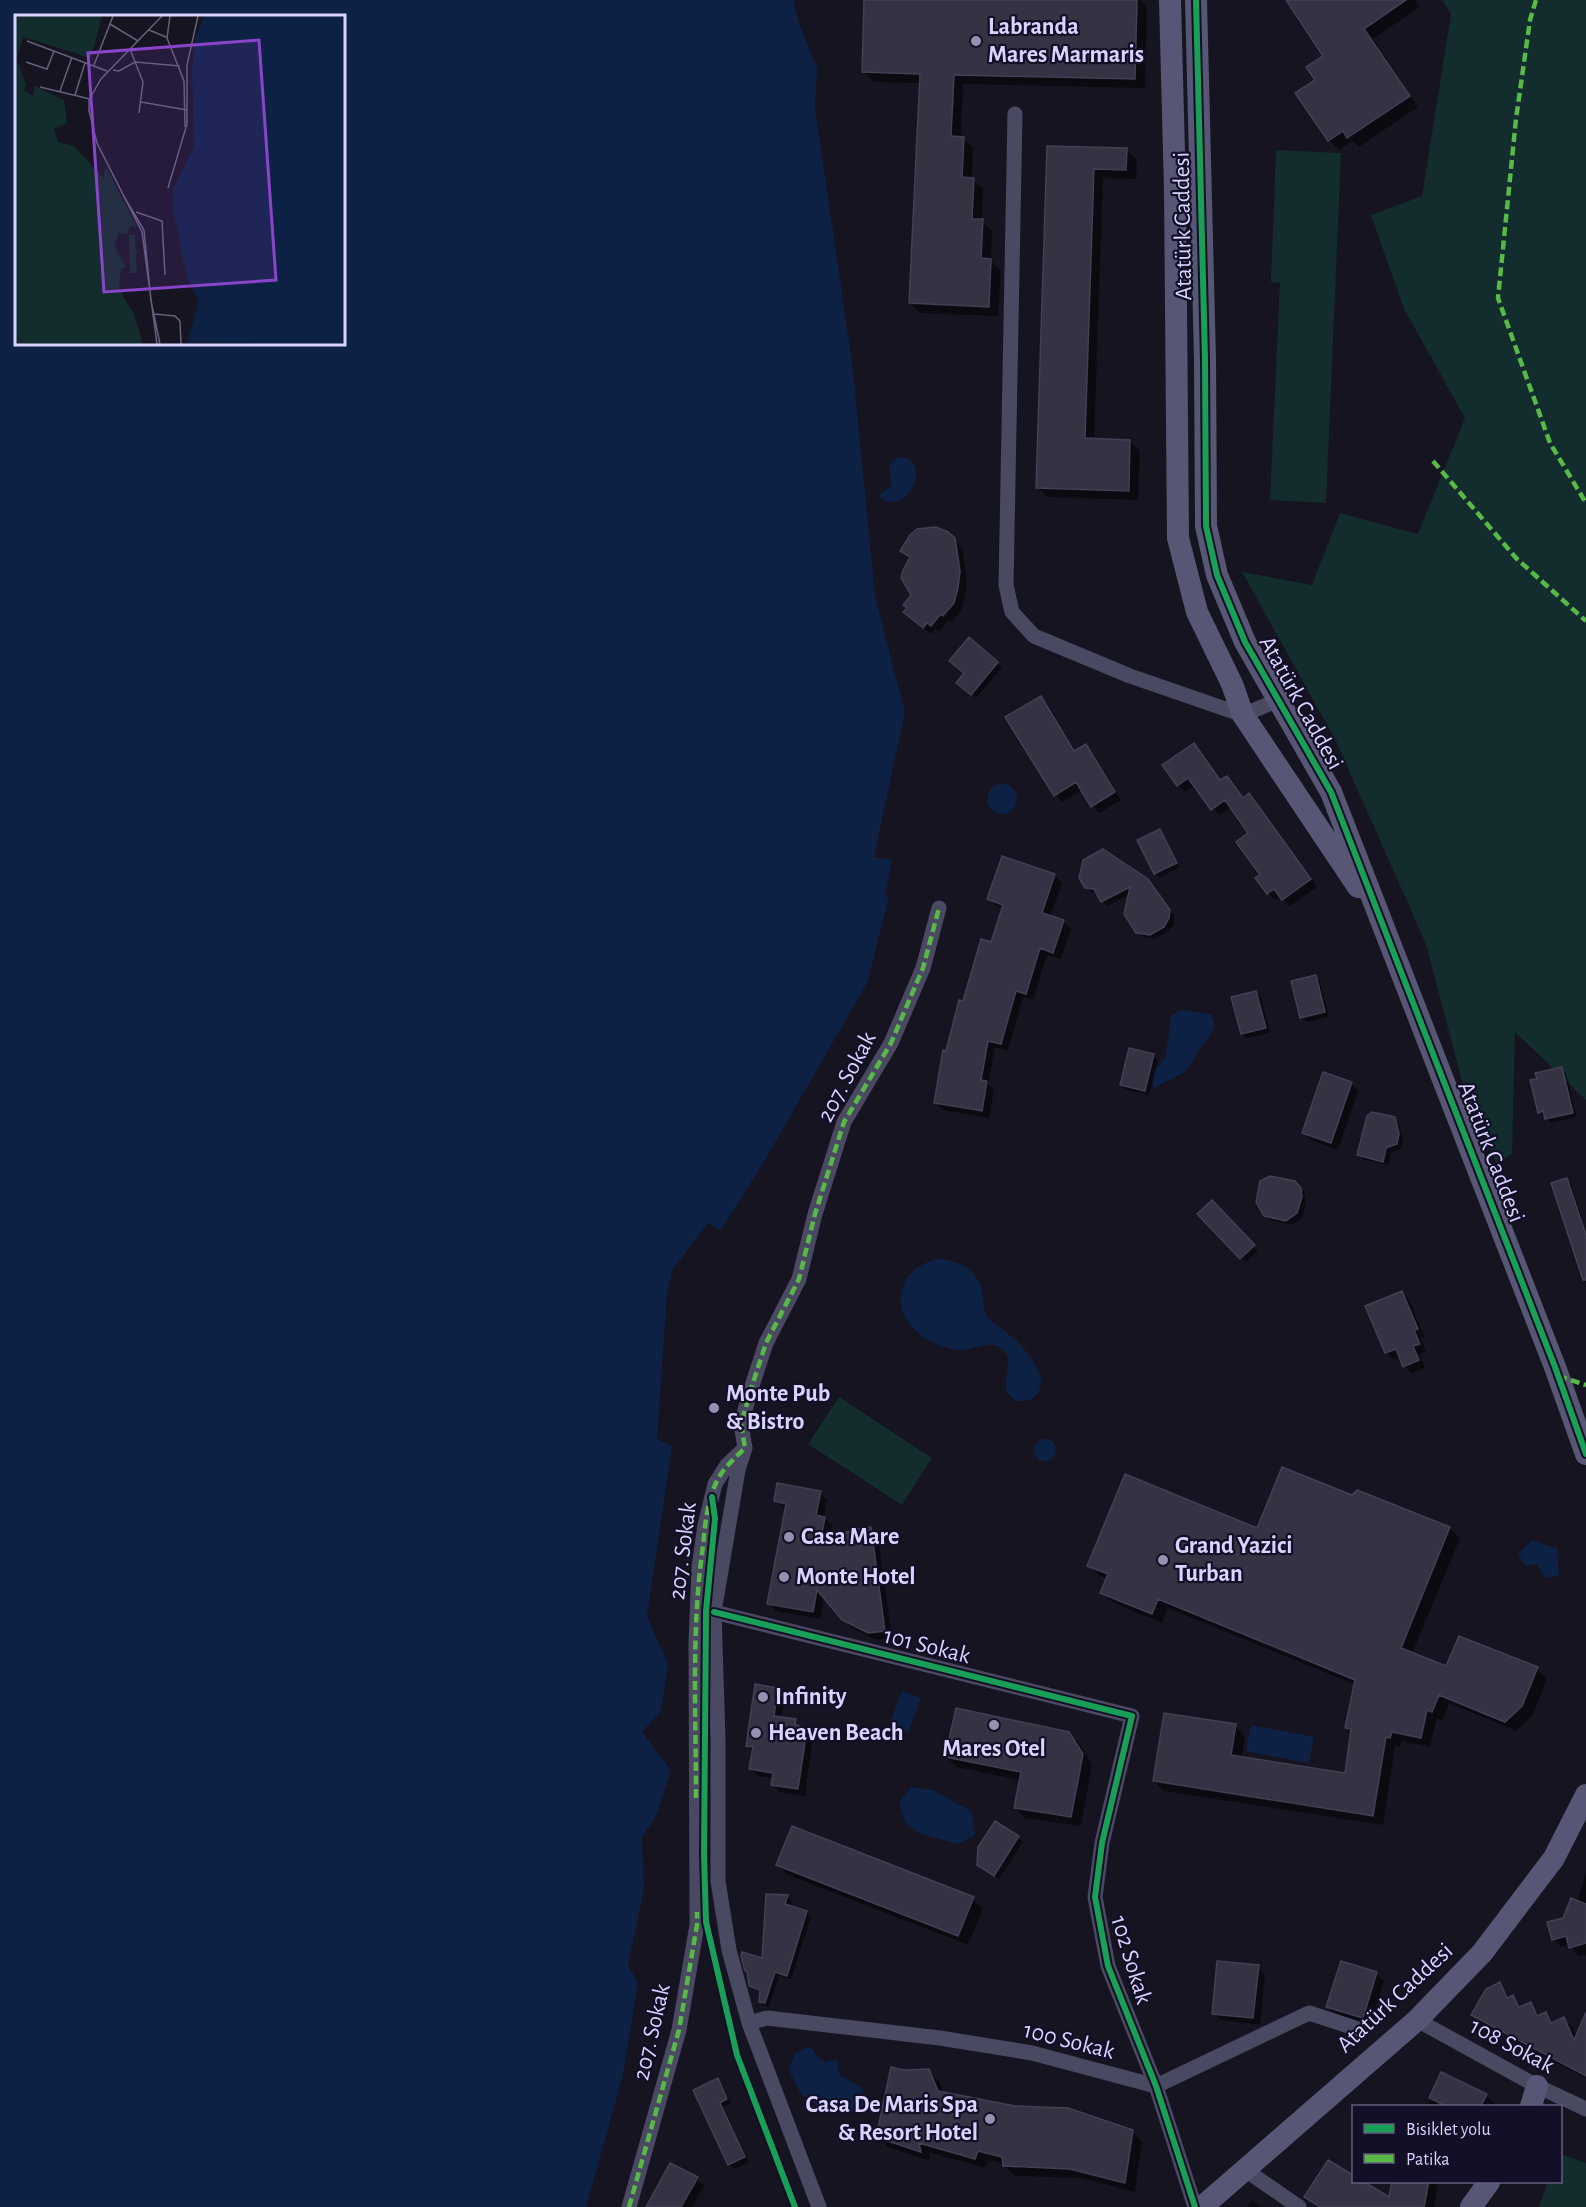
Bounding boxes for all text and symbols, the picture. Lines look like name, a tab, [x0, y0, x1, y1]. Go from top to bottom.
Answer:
inset map	[15, 15, 345, 345]
place label: Labranda Mares Marmaris	[988, 15, 1144, 67]
marker: Labranda Mares Marmaris	[969, 34, 983, 48]
street label: Atatürk Caddesi	[1170, 151, 1196, 301]
street label: Atatürk Caddesi	[1254, 632, 1348, 774]
street label: 207. Sokak	[813, 1028, 881, 1126]
street label: Atatürk Caddesi	[1453, 1078, 1529, 1226]
place label: Monte Pub & Bistro	[726, 1382, 830, 1434]
marker: Monte Pub & Bistro	[707, 1401, 721, 1415]
street label: 207. Sokak	[665, 1501, 701, 1601]
place label: Casa Mare	[801, 1525, 899, 1549]
marker: Casa Mare	[782, 1530, 796, 1544]
place label: Grand Yazici Turban	[1175, 1534, 1293, 1586]
marker: Grand Yazici Turban	[1156, 1553, 1170, 1567]
place label: Monte Hotel	[796, 1565, 916, 1589]
marker: Monte Hotel	[777, 1570, 791, 1584]
street label: 101 Sokak	[881, 1624, 973, 1668]
place label: Infinity	[775, 1685, 847, 1709]
marker: Infinity	[756, 1690, 770, 1704]
marker: Mares Otel	[987, 1718, 1001, 1732]
place label: Heaven Beach	[768, 1721, 904, 1745]
marker: Heaven Beach	[749, 1726, 763, 1740]
place label: Mares Otel	[942, 1737, 1046, 1761]
street label: 102 Sokak	[1106, 1913, 1156, 2007]
street label: Atatürk Caddesi	[1332, 1939, 1458, 2057]
street label: 207. Sokak	[629, 1981, 675, 2083]
street label: 108 Sokak	[1466, 2014, 1558, 2078]
street label: 100 Sokak	[1021, 2018, 1117, 2064]
place label: Casa De Maris Spa & Resort Hotel	[805, 2093, 978, 2145]
legend	[1352, 2105, 1562, 2183]
marker: Casa De Maris Spa & Resort Hotel	[983, 2112, 997, 2126]
text: Bisiklet yolu	[1406, 2121, 1491, 2139]
text: Patika	[1406, 2151, 1449, 2169]

